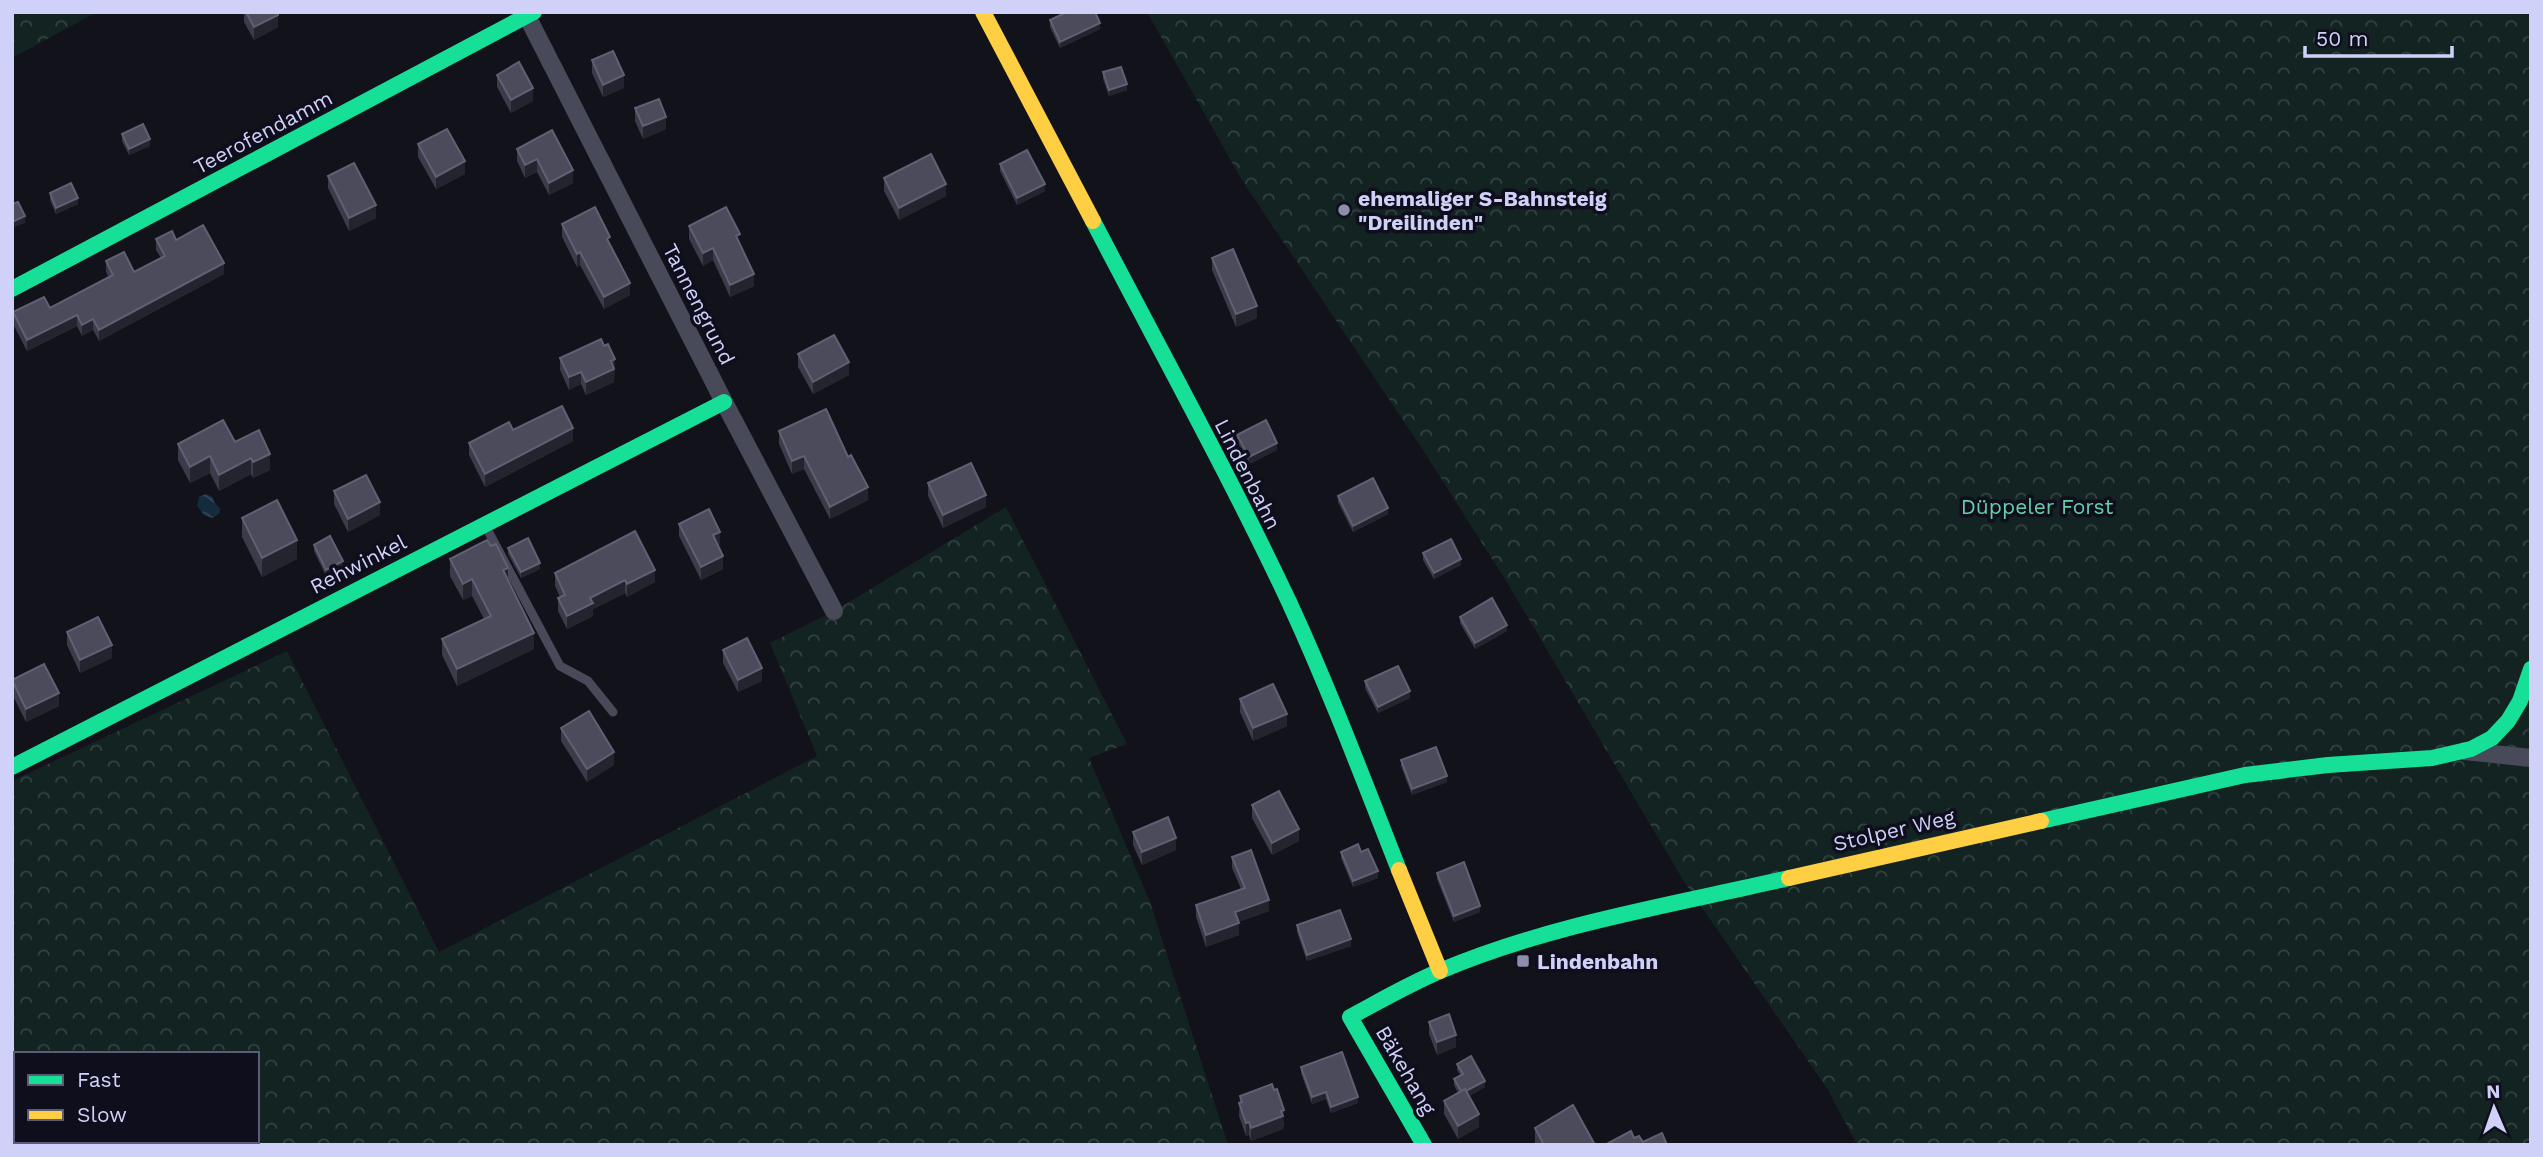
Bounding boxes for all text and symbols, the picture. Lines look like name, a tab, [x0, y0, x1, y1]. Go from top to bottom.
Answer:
scale bar	[2305, 14, 2452, 58]
text: 50 m	[2316, 26, 2368, 51]
street label: Teerofendamm	[189, 85, 337, 179]
place label: ehemaliger S-Bahnsteig "Dreilinden"	[1358, 186, 1607, 235]
marker: ehemaliger S-Bahnsteig "Dreilinden"	[1336, 202, 1352, 218]
street label: Tannengrund	[658, 239, 740, 369]
street label: Lindenbahn	[1210, 415, 1286, 533]
park label: Düppeler Forst	[1961, 494, 2113, 519]
street label: Rehwinkel	[306, 529, 411, 599]
street label: Stolper Weg	[1831, 804, 1958, 856]
place label: Lindenbahn	[1537, 949, 1658, 974]
marker: Lindenbahn	[1515, 953, 1531, 969]
street label: Bäkehang	[1371, 1021, 1442, 1120]
legend	[14, 1052, 259, 1143]
text: Fast	[77, 1067, 121, 1092]
north arrow	[2459, 1073, 2529, 1143]
text: N	[2486, 1080, 2501, 1103]
text: Slow	[77, 1102, 127, 1127]

